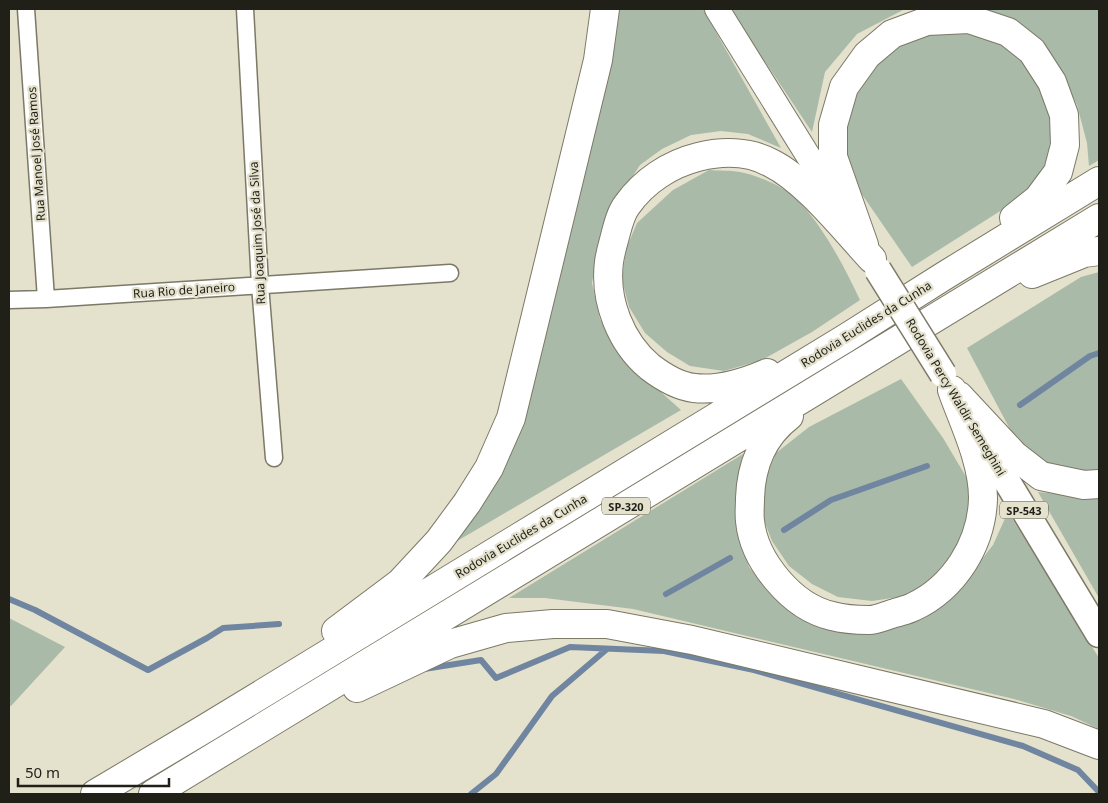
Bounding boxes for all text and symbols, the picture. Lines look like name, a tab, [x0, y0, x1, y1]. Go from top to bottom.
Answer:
street label: Rua Manoel José Ramos	[23, 86, 49, 222]
street label: Rua Joaquim José da Silva	[245, 161, 269, 305]
street label: Rodovia Euclides da Cunha	[797, 277, 935, 371]
street label: Rua Rio de Janeiro	[132, 278, 236, 302]
street label: Rodovia Percy Waldir Semeghini	[902, 315, 1010, 479]
street label: Rodovia Euclides da Cunha	[452, 490, 590, 582]
road number: SP-320	[602, 498, 650, 514]
road number: SP-543	[1000, 502, 1048, 518]
scale bar	[18, 756, 169, 788]
text: 50 m	[25, 762, 60, 782]

